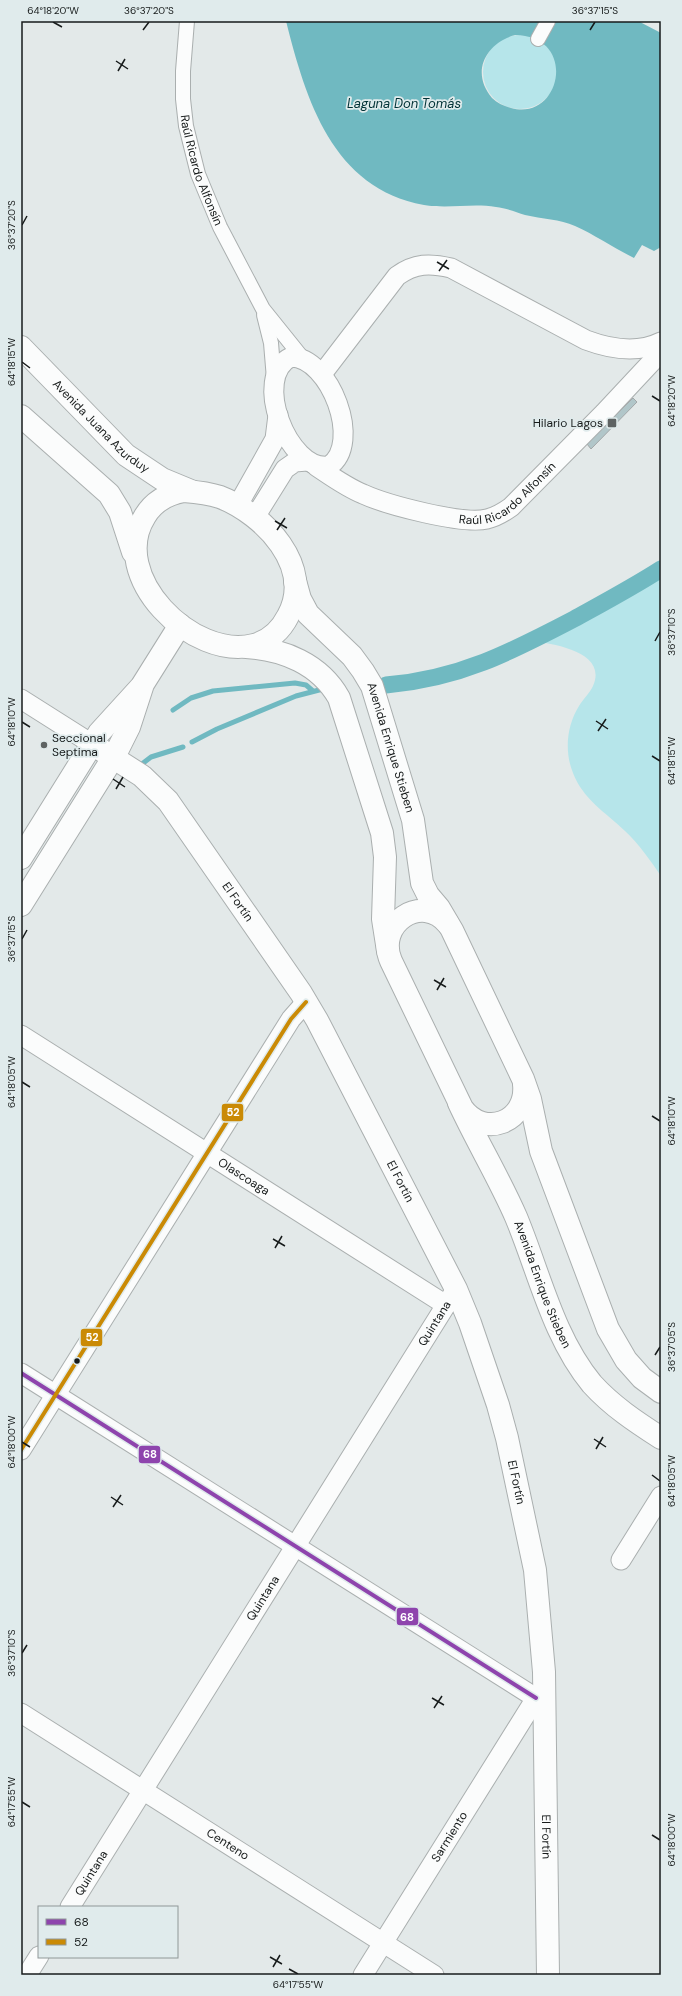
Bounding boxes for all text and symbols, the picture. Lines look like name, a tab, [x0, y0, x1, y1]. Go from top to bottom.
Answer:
text: 64°18'20"W	[27, 4, 79, 17]
text: 36°37'20"S	[124, 4, 174, 17]
text: 36°37'15"S	[572, 4, 618, 17]
water label: Laguna Don Tomás	[347, 95, 461, 112]
street label: Raúl Ricardo Alfonsín	[177, 114, 227, 228]
text: 36°37'20"S	[5, 200, 18, 250]
text: 64°18'15"W	[5, 338, 18, 386]
text: 64°18'20"W	[665, 375, 678, 427]
street label: Avenida Juana Azurduy	[49, 376, 153, 477]
place label: Hilario Lagos	[533, 415, 603, 431]
marker: Hilario Lagos	[606, 417, 618, 429]
street label: Raúl Ricardo Alfonsín	[458, 458, 559, 528]
text: 36°37'10"S	[665, 608, 678, 656]
street label: Avenida Enrique Stieben	[363, 681, 418, 815]
text: 64°18'10"W	[5, 697, 18, 747]
place label: Seccional Septima	[52, 730, 106, 760]
text: 64°18'15"W	[665, 737, 678, 785]
marker: Seccional Septima	[39, 740, 49, 750]
street label: El Fortín	[218, 879, 257, 925]
text: 36°37'15"S	[5, 916, 18, 962]
text: 64°18'05"W	[5, 1056, 18, 1108]
text: 64°18'10"W	[665, 1096, 678, 1146]
line badge: 52	[221, 1103, 244, 1122]
text: 52	[226, 1105, 240, 1119]
street label: Olascoaga	[215, 1154, 273, 1199]
street label: El Fortín	[383, 1158, 418, 1205]
street label: Avenida Enrique Stieben	[510, 1218, 575, 1351]
street label: Quintana	[414, 1298, 455, 1349]
text: 36°37'05"S	[665, 1322, 678, 1372]
line badge: 52	[80, 1328, 103, 1347]
text: 52	[85, 1330, 99, 1344]
unlabelled marker	[72, 1356, 82, 1366]
text: 64°18'00"W	[5, 1415, 18, 1468]
line badge: 68	[138, 1445, 161, 1464]
text: 68	[143, 1447, 157, 1461]
text: 64°18'05"W	[665, 1455, 678, 1507]
street label: El Fortín	[504, 1459, 529, 1506]
street label: Quintana	[243, 1573, 283, 1624]
line badge: 68	[396, 1607, 419, 1626]
text: 68	[400, 1610, 414, 1624]
text: 36°37'10"S	[5, 1629, 18, 1677]
text: 64°17'55"W	[5, 1776, 18, 1827]
street label: Sarmiento	[427, 1808, 471, 1865]
text: 64°18'00"W	[665, 1813, 678, 1866]
street label: El Fortín	[538, 1814, 554, 1859]
street label: Centeno	[203, 1825, 252, 1864]
street label: Quintana	[71, 1847, 111, 1899]
legend	[38, 1906, 178, 1958]
text: 68	[74, 1914, 89, 1930]
text: 52	[74, 1934, 88, 1950]
text: 64°17'55"W	[273, 1978, 324, 1991]

